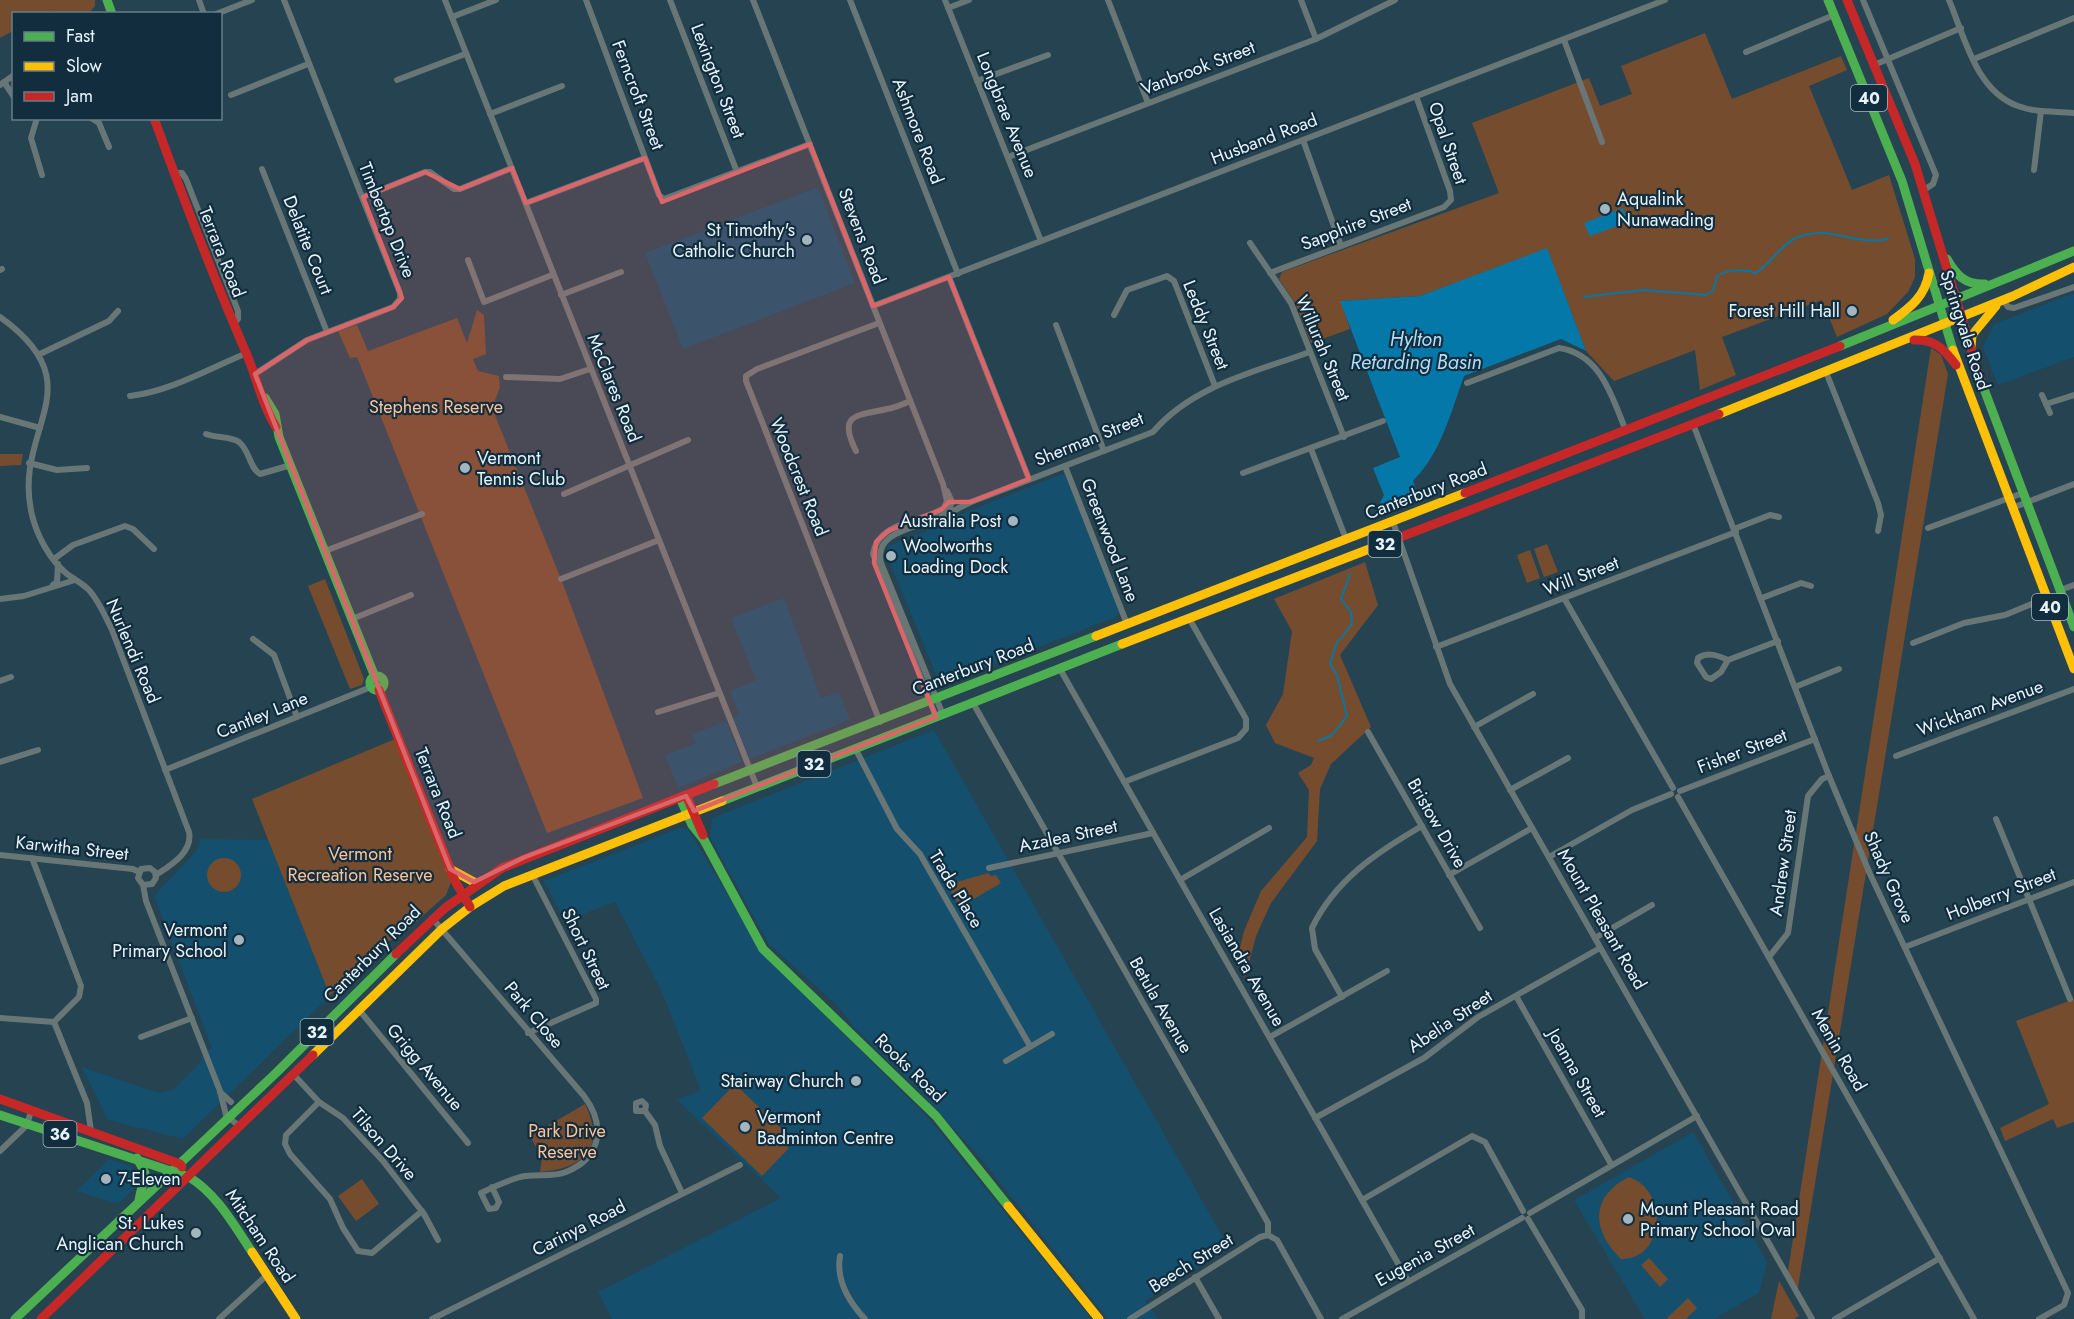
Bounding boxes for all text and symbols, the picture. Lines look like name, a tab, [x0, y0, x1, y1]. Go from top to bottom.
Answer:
legend	[12, 12, 222, 120]
street label: Lexington Street	[684, 20, 752, 143]
text: Fast	[66, 23, 95, 49]
street label: Vanbrook Street	[1137, 34, 1259, 102]
street label: Ferncroft Street	[605, 36, 671, 154]
street label: Longbrae Avenue	[970, 48, 1044, 182]
text: Slow	[66, 53, 103, 79]
street label: Ashmore Road	[886, 74, 950, 188]
text: Jam	[64, 83, 93, 109]
road number: 40	[1851, 85, 1887, 111]
street label: Opal Street	[1422, 98, 1474, 188]
street label: Husband Road	[1207, 107, 1321, 171]
street label: Timbertop Drive	[352, 158, 422, 282]
street label: Stevens Road	[832, 184, 892, 288]
place label: Aqualink Nunawading	[1617, 186, 1714, 233]
street label: Sapphire Street	[1297, 191, 1416, 257]
street label: Delatite Court	[276, 192, 340, 299]
marker: Aqualink Nunawading	[1598, 202, 1612, 216]
street label: Terrara Road	[192, 203, 252, 301]
place label: St Timothy's Catholic Church	[672, 217, 795, 264]
marker: St Timothy's Catholic Church	[800, 233, 814, 247]
street label: Springvale Road	[1933, 267, 1997, 393]
street label: Leddy Street	[1176, 276, 1236, 374]
street label: Willurah Street	[1289, 291, 1357, 406]
place label: Forest Hill Hall	[1729, 298, 1840, 324]
marker: Forest Hill Hall	[1845, 304, 1859, 318]
water label: Hylton Retarding Basin	[1350, 325, 1482, 377]
street label: McClares Road	[580, 330, 648, 446]
park label: Stephens Reserve	[369, 394, 503, 420]
street label: Sherman Street	[1031, 405, 1148, 473]
street label: Woodcrest Road	[763, 414, 835, 540]
place label: Vermont Tennis Club	[477, 445, 565, 492]
street label: Canterbury Road	[1361, 456, 1491, 526]
marker: Vermont Tennis Club	[458, 461, 472, 475]
street label: Greenwood Lane	[1074, 474, 1146, 606]
place label: Australia Post	[900, 508, 1002, 534]
marker: Australia Post	[1006, 514, 1020, 528]
road number: 32	[1368, 531, 1402, 557]
place label: Woolworths Loading Dock	[903, 533, 1008, 580]
marker: Woolworths Loading Dock	[884, 549, 898, 563]
street label: Will Street	[1539, 549, 1623, 602]
road number: 40	[2032, 594, 2068, 620]
street label: Nurlendi Road	[99, 595, 167, 707]
street label: Canterbury Road	[908, 632, 1038, 702]
street label: Wickham Avenue	[1913, 673, 2047, 743]
street label: Cantley Lane	[212, 685, 312, 745]
street label: Fisher Street	[1693, 722, 1791, 780]
street label: Terrara Road	[408, 744, 468, 842]
road number: 32	[798, 751, 830, 777]
street label: Bristow Drive	[1401, 773, 1473, 873]
street label: Andrew Street	[1763, 808, 1803, 918]
street label: Azalea Street	[1016, 813, 1120, 859]
street label: Shady Grove	[1857, 827, 1921, 927]
street label: Karwitha Street	[14, 829, 130, 867]
park label: Vermont Recreation Reserve	[288, 841, 432, 888]
street label: Mount Pleasant Road	[1551, 844, 1653, 994]
street label: Trade Place	[922, 845, 990, 933]
street label: Holberry Street	[1942, 861, 2060, 927]
street label: Canterbury Road	[317, 899, 427, 1009]
street label: Lasiandra Avenue	[1202, 903, 1292, 1031]
street label: Short Street	[555, 904, 617, 995]
place label: Vermont Primary School	[112, 917, 228, 964]
marker: Vermont Primary School	[232, 933, 246, 947]
street label: Betula Avenue	[1123, 952, 1199, 1058]
street label: Park Close	[498, 976, 570, 1054]
street label: Abelia Street	[1402, 983, 1498, 1059]
street label: Menin Road	[1805, 1004, 1873, 1096]
street label: Grigg Avenue	[381, 1018, 469, 1116]
road number: 32	[300, 1019, 334, 1045]
street label: Joanna Street	[1540, 1022, 1613, 1123]
street label: Rooks Road	[869, 1028, 951, 1108]
place label: Stairway Church	[720, 1068, 844, 1094]
marker: Stairway Church	[849, 1074, 863, 1088]
street label: Tilson Drive	[345, 1102, 423, 1186]
place label: Vermont Badminton Centre	[757, 1104, 894, 1151]
park label: Park Drive Reserve	[528, 1118, 606, 1165]
marker: Vermont Badminton Centre	[738, 1120, 752, 1134]
road number: 36	[44, 1121, 76, 1147]
place label: 7-Eleven	[118, 1166, 181, 1192]
marker: 7-Eleven	[99, 1172, 113, 1186]
street label: Mitcham Road	[219, 1184, 301, 1288]
street label: Carinya Road	[528, 1193, 630, 1263]
place label: Mount Pleasant Road Primary School Oval	[1640, 1196, 1799, 1243]
place label: St. Lukes Anglican Church	[56, 1210, 184, 1257]
marker: Mount Pleasant Road Primary School Oval	[1621, 1212, 1635, 1226]
street label: Eugenia Street	[1371, 1217, 1480, 1293]
marker: St. Lukes Anglican Church	[189, 1226, 203, 1240]
street label: Beech Street	[1144, 1226, 1239, 1299]

